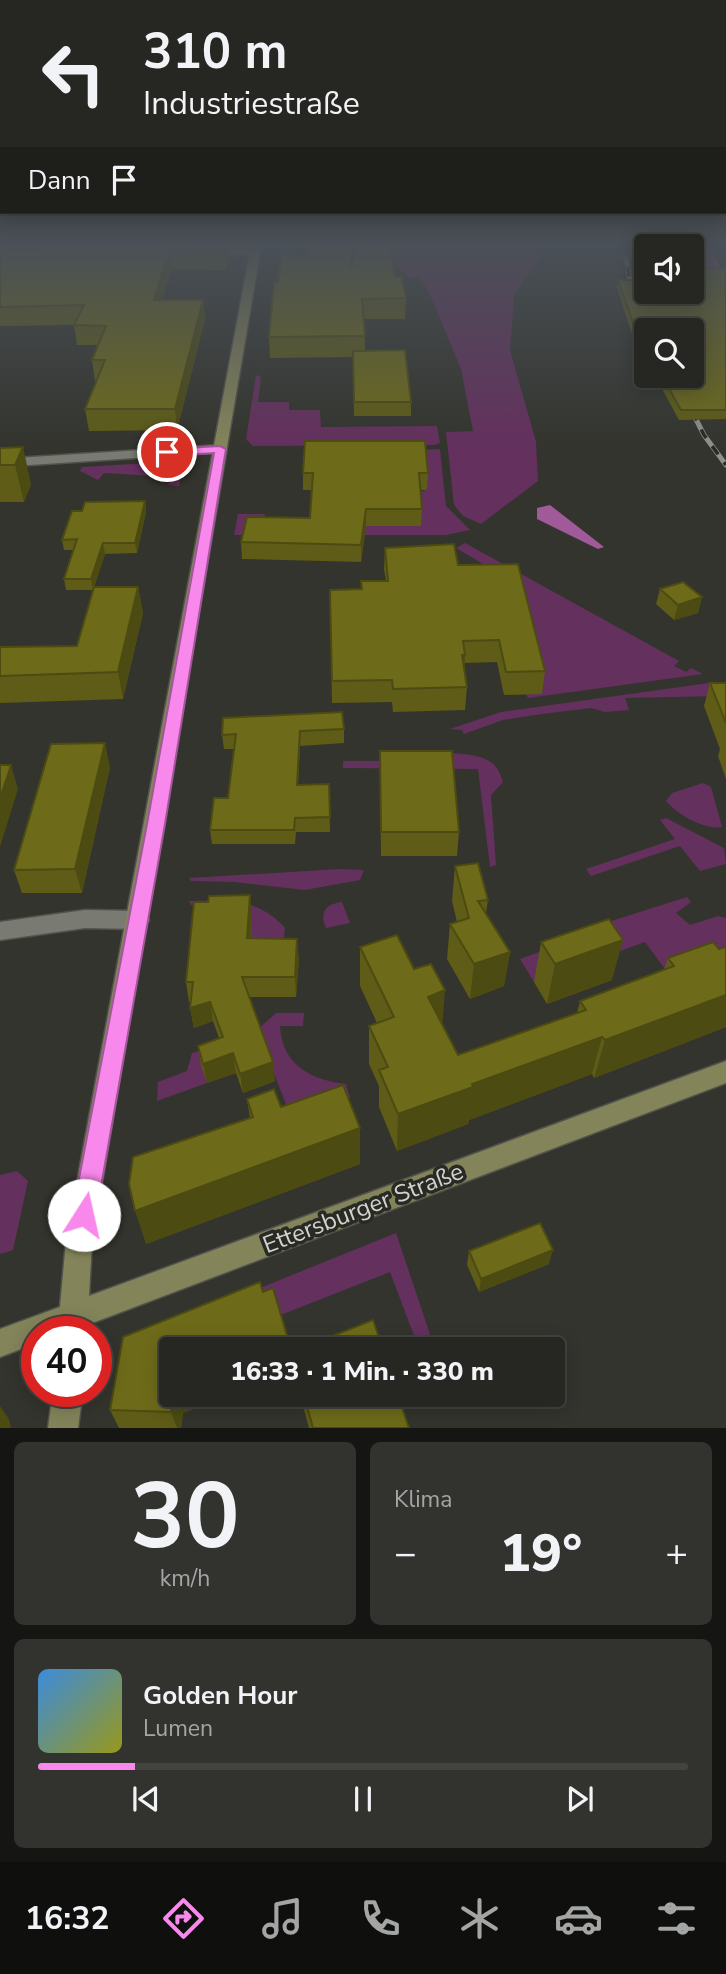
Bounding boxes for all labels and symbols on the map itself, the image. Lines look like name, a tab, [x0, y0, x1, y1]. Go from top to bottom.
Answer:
pin	[137, 422, 197, 482]
street label: Ettersburger Straße	[258, 1155, 468, 1261]
position arrow	[47, 1178, 121, 1252]
speed limit sign: 40	[21, 1316, 112, 1407]

